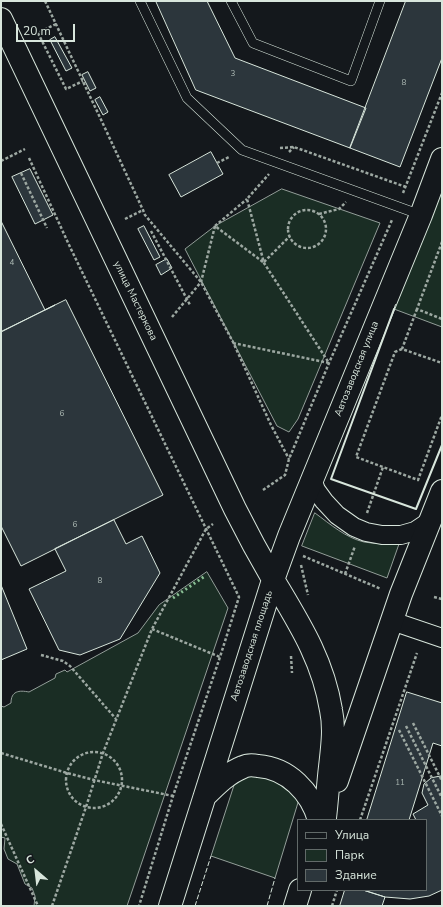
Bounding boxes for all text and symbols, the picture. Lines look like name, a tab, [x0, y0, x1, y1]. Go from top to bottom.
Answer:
scale bar	[18, 16, 77, 42]
text: 20 m	[23, 23, 51, 39]
house number: 3	[231, 69, 235, 79]
house number: 8	[402, 78, 406, 88]
house number: 4	[10, 258, 14, 268]
street label: улица Мастеркова	[111, 259, 159, 343]
street label: Автозаводская улица	[332, 320, 382, 418]
house number: 6	[60, 409, 64, 419]
house number: 6	[73, 520, 77, 530]
house number: 8	[98, 576, 102, 586]
street label: Автозаводская площадь	[228, 589, 276, 703]
house number: 11	[395, 778, 405, 788]
legend	[297, 819, 427, 891]
text: Улица	[335, 827, 369, 843]
text: Парк	[335, 847, 364, 863]
north arrow	[16, 851, 56, 891]
text: С	[23, 852, 37, 868]
text: Здание	[335, 867, 377, 883]

